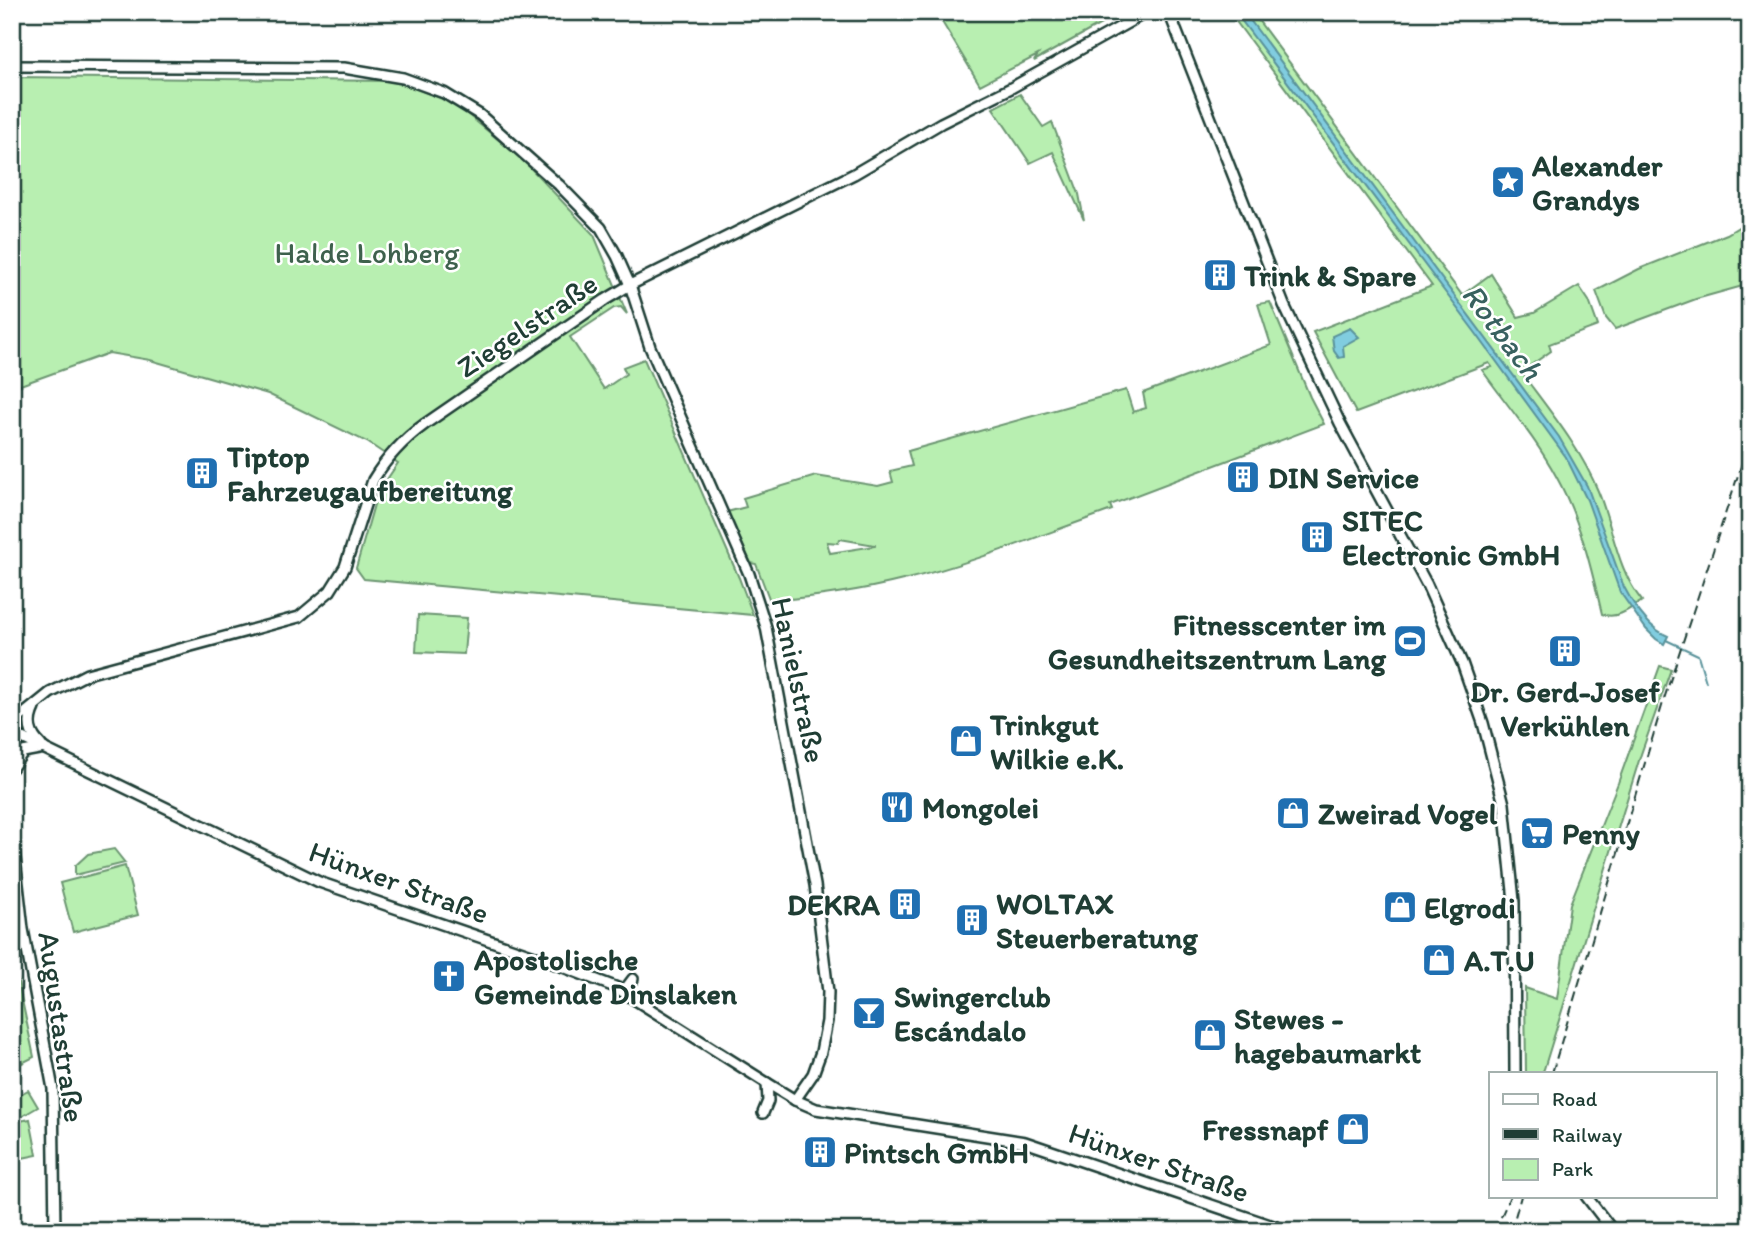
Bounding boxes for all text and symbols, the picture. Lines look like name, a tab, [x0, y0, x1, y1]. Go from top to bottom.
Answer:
place label: Alexander Grandys	[1531, 147, 1663, 218]
place icon: Alexander Grandys	[1489, 163, 1527, 201]
park label: Halde Lohberg	[275, 234, 460, 271]
building icon: Trink & Spare	[1201, 256, 1239, 294]
place label: Trink & Spare	[1243, 257, 1417, 294]
street label: Ziegelstraße	[450, 264, 604, 386]
water label: Rotbach	[1454, 276, 1552, 389]
place label: Tiptop Fahrzeugaufbereitung	[226, 438, 513, 509]
building icon: Tiptop Fahrzeugaufbereitung	[183, 454, 221, 492]
building icon: DIN Service	[1224, 458, 1262, 496]
place label: DIN Service	[1268, 459, 1419, 496]
place label: SITEC Electronic GmbH	[1342, 502, 1560, 573]
building icon: SITEC Electronic GmbH	[1298, 518, 1336, 556]
street label: Hanielstraße	[763, 594, 835, 766]
place label: Fitnesscenter im Gesundheitszentrum Lang	[1048, 606, 1387, 677]
sports icon: Fitnesscenter im Gesundheitszentrum Lang	[1391, 622, 1429, 660]
building icon: Dr. Gerd-Josef Verkühlen	[1546, 632, 1584, 670]
place label: Dr. Gerd-Josef Verkühlen	[1470, 673, 1660, 744]
place label: Trinkgut Wilkie e.K.	[989, 706, 1124, 777]
shop icon: Trinkgut Wilkie e.K.	[947, 722, 985, 760]
restaurant icon: Mongolei	[878, 788, 916, 826]
place label: Mongolei	[922, 789, 1039, 826]
shop icon: Zweirad Vogel	[1274, 794, 1312, 832]
place label: Zweirad Vogel	[1318, 795, 1498, 832]
supermarket icon: Penny	[1518, 814, 1556, 852]
place label: Penny	[1562, 815, 1640, 852]
street label: Hünxer Straße	[304, 832, 494, 932]
building icon: DEKRA	[886, 885, 924, 923]
place label: WOLTAX Steuerberatung	[996, 885, 1198, 956]
place label: DEKRA	[787, 886, 881, 923]
shop icon: Elgrodi	[1381, 888, 1419, 926]
place label: Elgrodi	[1424, 889, 1516, 926]
building icon: WOLTAX Steuerberatung	[953, 901, 991, 939]
street label: Augustastraße	[30, 929, 94, 1125]
place label: Apostolische Gemeinde Dinslaken	[473, 941, 738, 1012]
shop icon: A.T.U	[1420, 941, 1458, 979]
place label: A.T.U	[1463, 942, 1535, 979]
church icon: Apostolische Gemeinde Dinslaken	[430, 957, 468, 995]
place label: Swingerclub Escándalo	[894, 978, 1051, 1049]
bar icon: Swingerclub Escándalo	[850, 994, 888, 1032]
place label: Stewes - hagebaumarkt	[1234, 1000, 1421, 1071]
shop icon: Stewes - hagebaumarkt	[1191, 1016, 1229, 1054]
legend	[1489, 1072, 1716, 1198]
text: Road	[1552, 1086, 1598, 1111]
shop icon: Fressnapf	[1334, 1110, 1372, 1148]
place label: Fressnapf	[1202, 1111, 1329, 1148]
street label: Hünxer Straße	[1064, 1114, 1254, 1210]
text: Railway	[1552, 1122, 1622, 1147]
building icon: Pintsch GmbH	[801, 1133, 839, 1171]
place label: Pintsch GmbH	[844, 1134, 1029, 1171]
text: Park	[1552, 1156, 1594, 1181]

